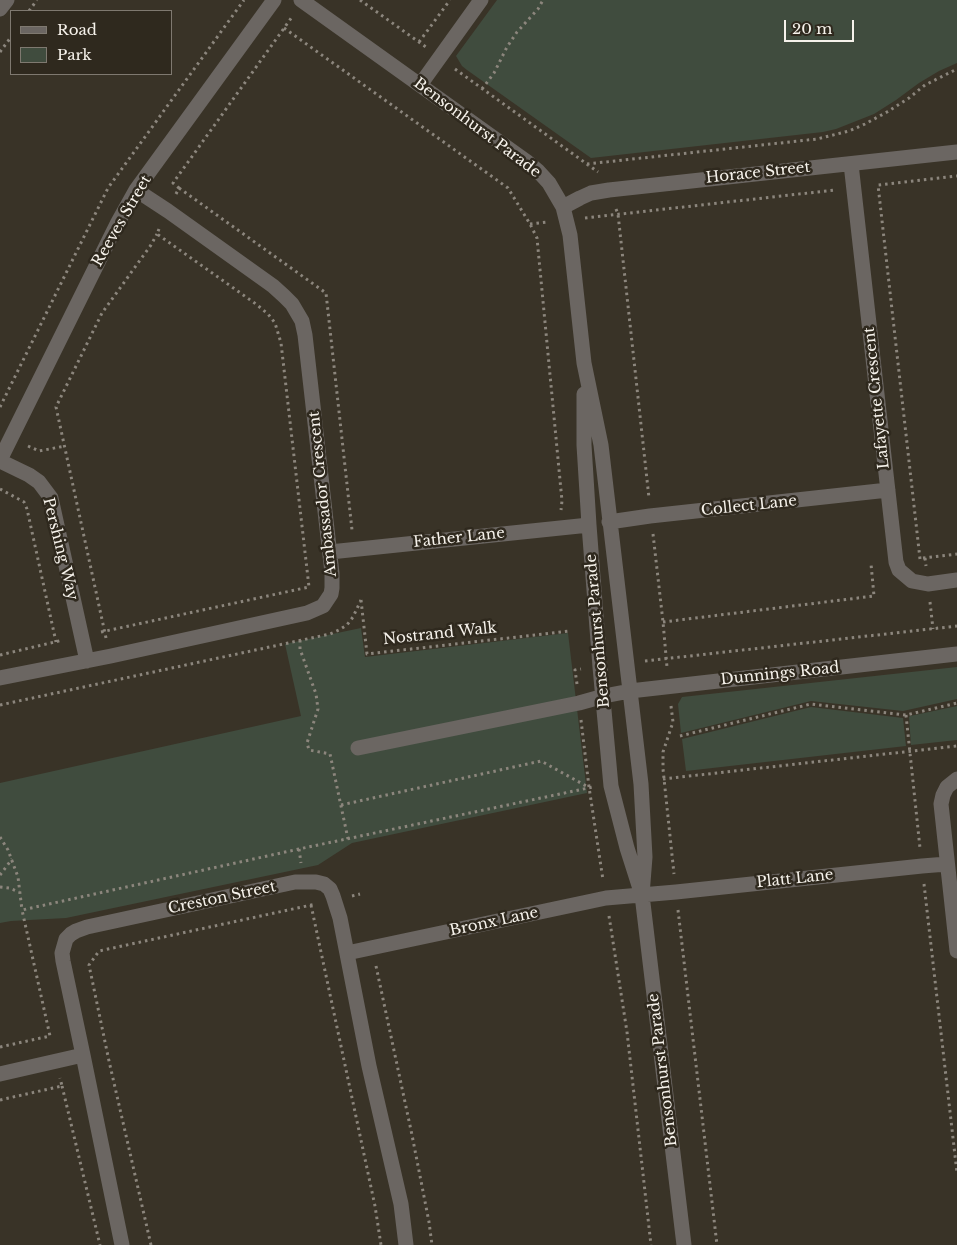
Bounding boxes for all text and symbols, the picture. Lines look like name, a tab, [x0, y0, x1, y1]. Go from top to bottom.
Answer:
legend	[10, 10, 172, 75]
scale bar	[787, 10, 857, 42]
text: 20 m	[792, 19, 832, 38]
text: Road	[57, 20, 97, 39]
text: Park	[57, 45, 92, 64]
street label: Bensonhurst Parade	[410, 74, 544, 182]
street label: Horace Street	[705, 159, 811, 187]
street label: Reeves Street	[89, 172, 155, 270]
street label: Lafayette Crescent	[861, 326, 893, 470]
street label: Ambassador Crescent	[305, 410, 341, 578]
street label: Collect Lane	[700, 492, 798, 520]
street label: Pershing Way	[39, 496, 81, 602]
street label: Father Lane	[412, 524, 506, 552]
street label: Bensonhurst Parade	[582, 553, 614, 709]
street label: Nostrand Walk	[382, 619, 498, 649]
street label: Dunnings Road	[720, 659, 840, 689]
street label: Platt Lane	[756, 866, 834, 892]
street label: Creston Street	[166, 878, 278, 918]
street label: Bronx Lane	[448, 904, 540, 940]
street label: Bensonhurst Parade	[645, 992, 681, 1148]

